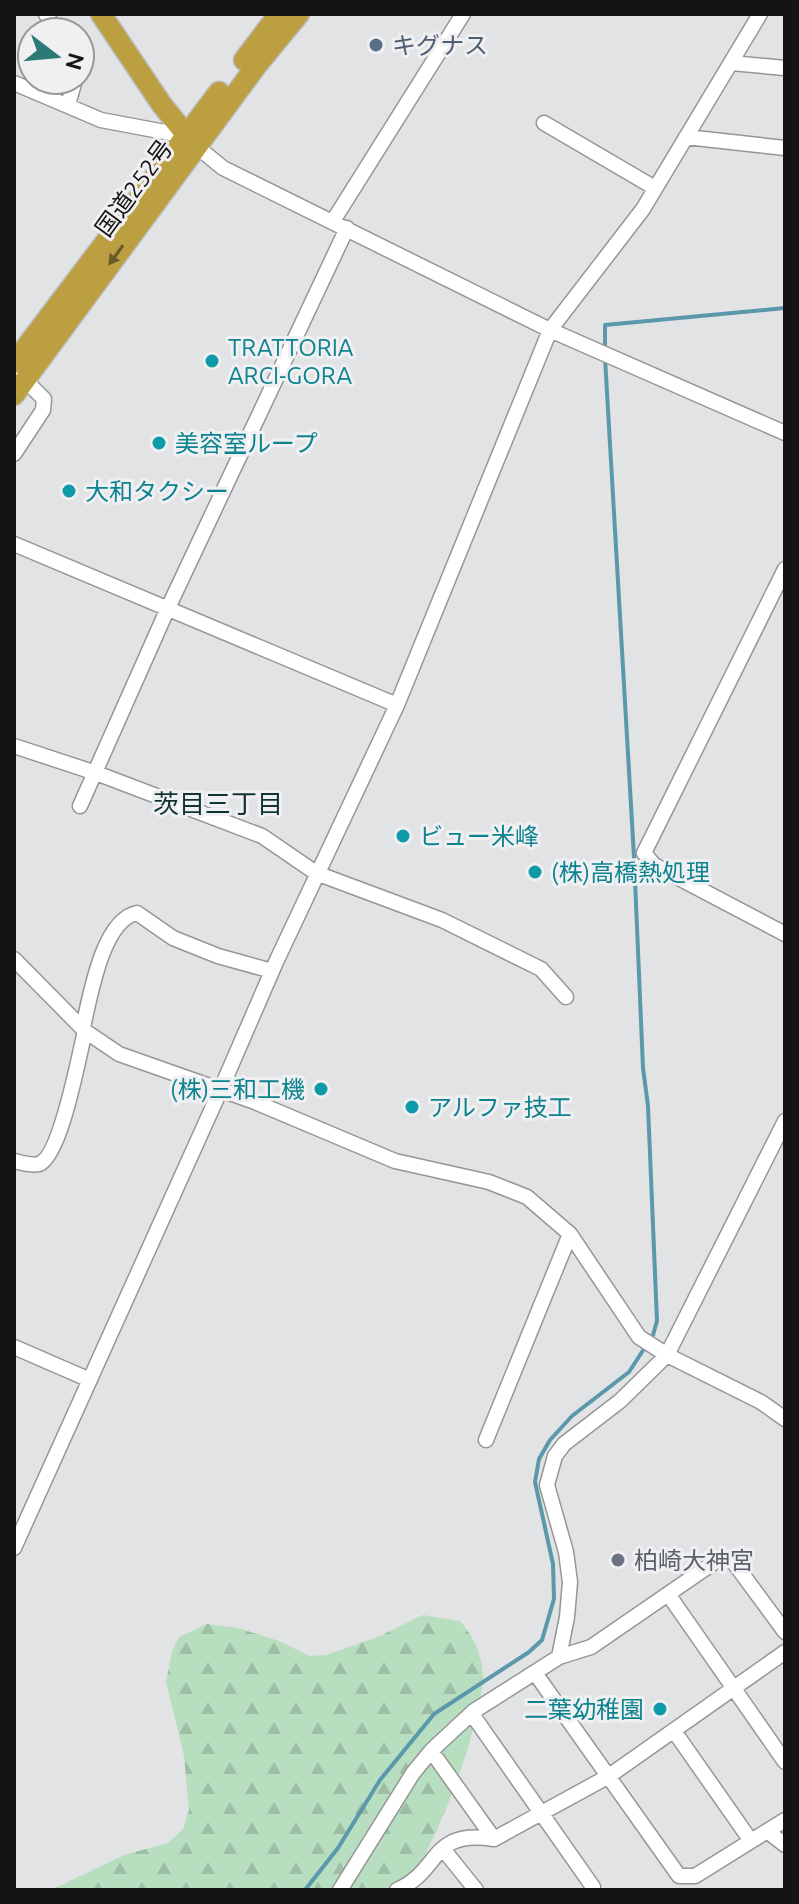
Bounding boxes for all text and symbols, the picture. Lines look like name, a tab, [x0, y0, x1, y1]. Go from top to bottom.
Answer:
north arrow	[16, 16, 96, 96]
place label: キグナス	[392, 32, 488, 59]
marker: キグナス	[367, 36, 385, 54]
text: N	[61, 50, 90, 73]
street label: 国道252号	[90, 135, 178, 241]
one-way arrow	[109, 245, 125, 265]
place label: TRATTORIA ARCI-GORA	[228, 334, 354, 389]
marker: TRATTORIA ARCI-GORA	[203, 352, 221, 370]
place label: 美容室ループ	[175, 430, 318, 457]
marker: 美容室ループ	[150, 434, 168, 452]
place label: 大和タクシー	[85, 478, 229, 505]
marker: 大和タクシー	[60, 482, 78, 500]
district label: 茨目三丁目	[153, 789, 283, 818]
place label: ビュー米峰	[419, 823, 539, 850]
marker: ビュー米峰	[394, 827, 412, 845]
place label: (株)高橋熱処理	[551, 859, 710, 886]
marker: (株)高橋熱処理	[526, 863, 544, 881]
place label: (株)三和工機	[170, 1076, 305, 1103]
marker: (株)三和工機	[312, 1080, 330, 1098]
place label: アルファ技工	[428, 1094, 572, 1121]
marker: アルファ技工	[403, 1098, 421, 1116]
place label: 柏崎大神宮	[634, 1547, 754, 1574]
marker: 柏崎大神宮	[609, 1551, 627, 1569]
place label: 二葉幼稚園	[524, 1696, 644, 1723]
marker: 二葉幼稚園	[651, 1700, 669, 1718]

